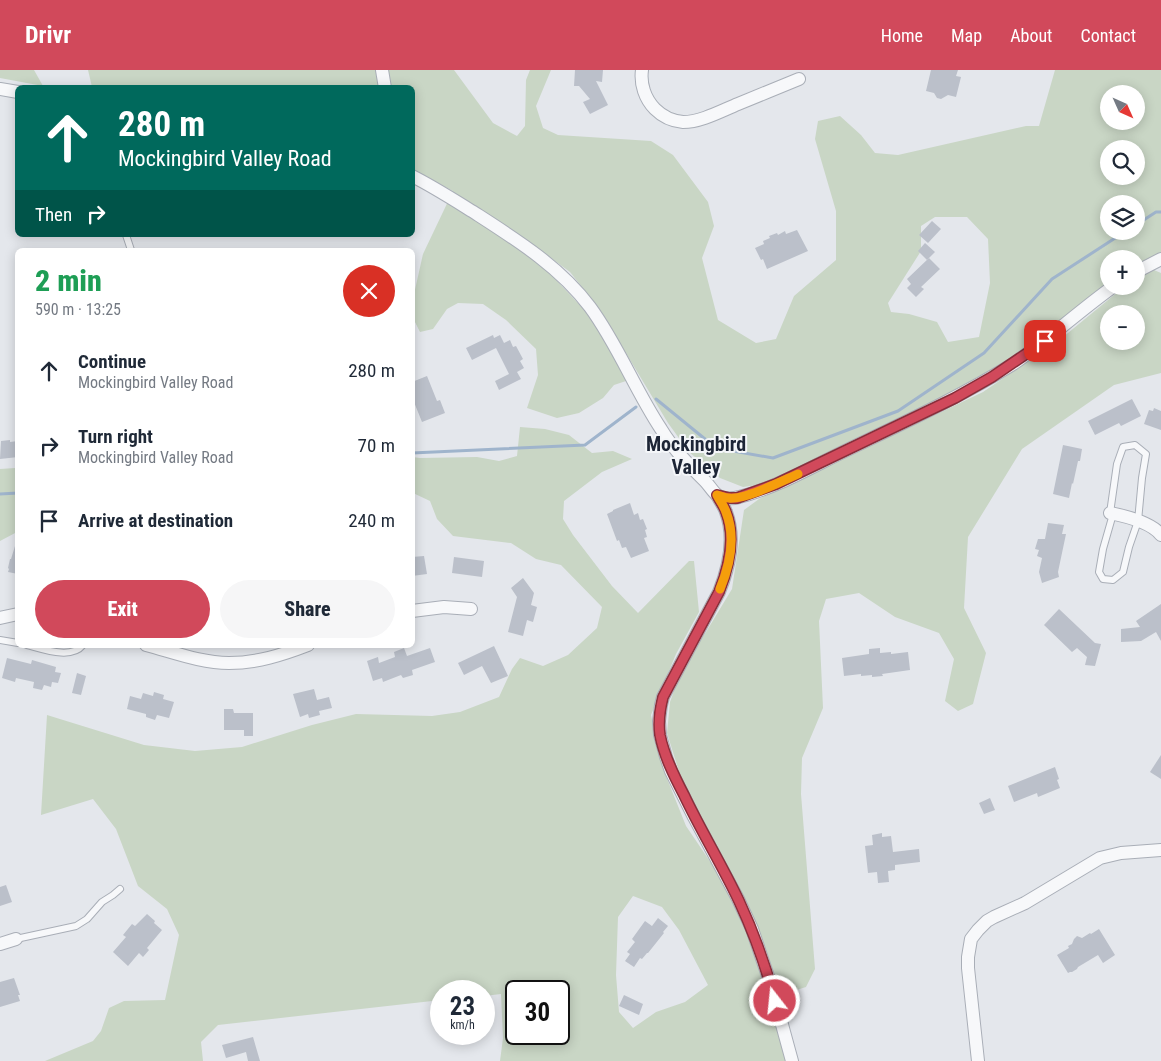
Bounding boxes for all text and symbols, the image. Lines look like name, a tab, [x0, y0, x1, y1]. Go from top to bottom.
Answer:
text: Drivr	[25, 21, 71, 49]
text: Home	[881, 25, 923, 46]
text: Map	[951, 25, 982, 46]
text: About	[1010, 25, 1052, 46]
text: Contact	[1080, 25, 1136, 46]
north arrow	[1100, 85, 1145, 130]
map controls	[1100, 85, 1145, 350]
text: 280 m	[118, 104, 205, 145]
icon: ahead	[35, 105, 100, 170]
button: search	[1100, 140, 1145, 185]
text: Mockingbird Valley Road	[118, 146, 332, 171]
button: layers	[1100, 195, 1145, 240]
icon: right	[82, 200, 110, 228]
text: Then	[35, 203, 72, 226]
button: +	[1100, 250, 1145, 295]
text: 2 min	[35, 263, 102, 298]
button: close	[343, 265, 395, 317]
text: 590 m · 13:25	[35, 300, 121, 319]
button: −	[1100, 305, 1145, 350]
pin	[1024, 320, 1066, 362]
icon: arrive	[1031, 327, 1059, 355]
text: Continue	[78, 350, 146, 373]
icon: ahead	[35, 357, 63, 385]
text: 280 m	[348, 359, 395, 382]
text: Mockingbird Valley Road	[78, 373, 233, 392]
text: Turn right	[78, 425, 153, 448]
icon: right	[35, 432, 63, 460]
district label: Mockingbird Valley	[646, 432, 746, 479]
text: 70 m	[358, 434, 395, 457]
text: Mockingbird Valley Road	[78, 448, 233, 467]
icon: arrive	[35, 507, 63, 535]
text: Arrive at destination	[78, 509, 233, 532]
text: 240 m	[348, 509, 395, 532]
button: Exit	[35, 580, 210, 638]
button: Share	[220, 580, 395, 638]
position arrow	[748, 974, 800, 1026]
speed limit sign: 30	[505, 980, 570, 1045]
text: 23	[450, 992, 475, 1021]
text: km/h	[450, 1018, 475, 1032]

